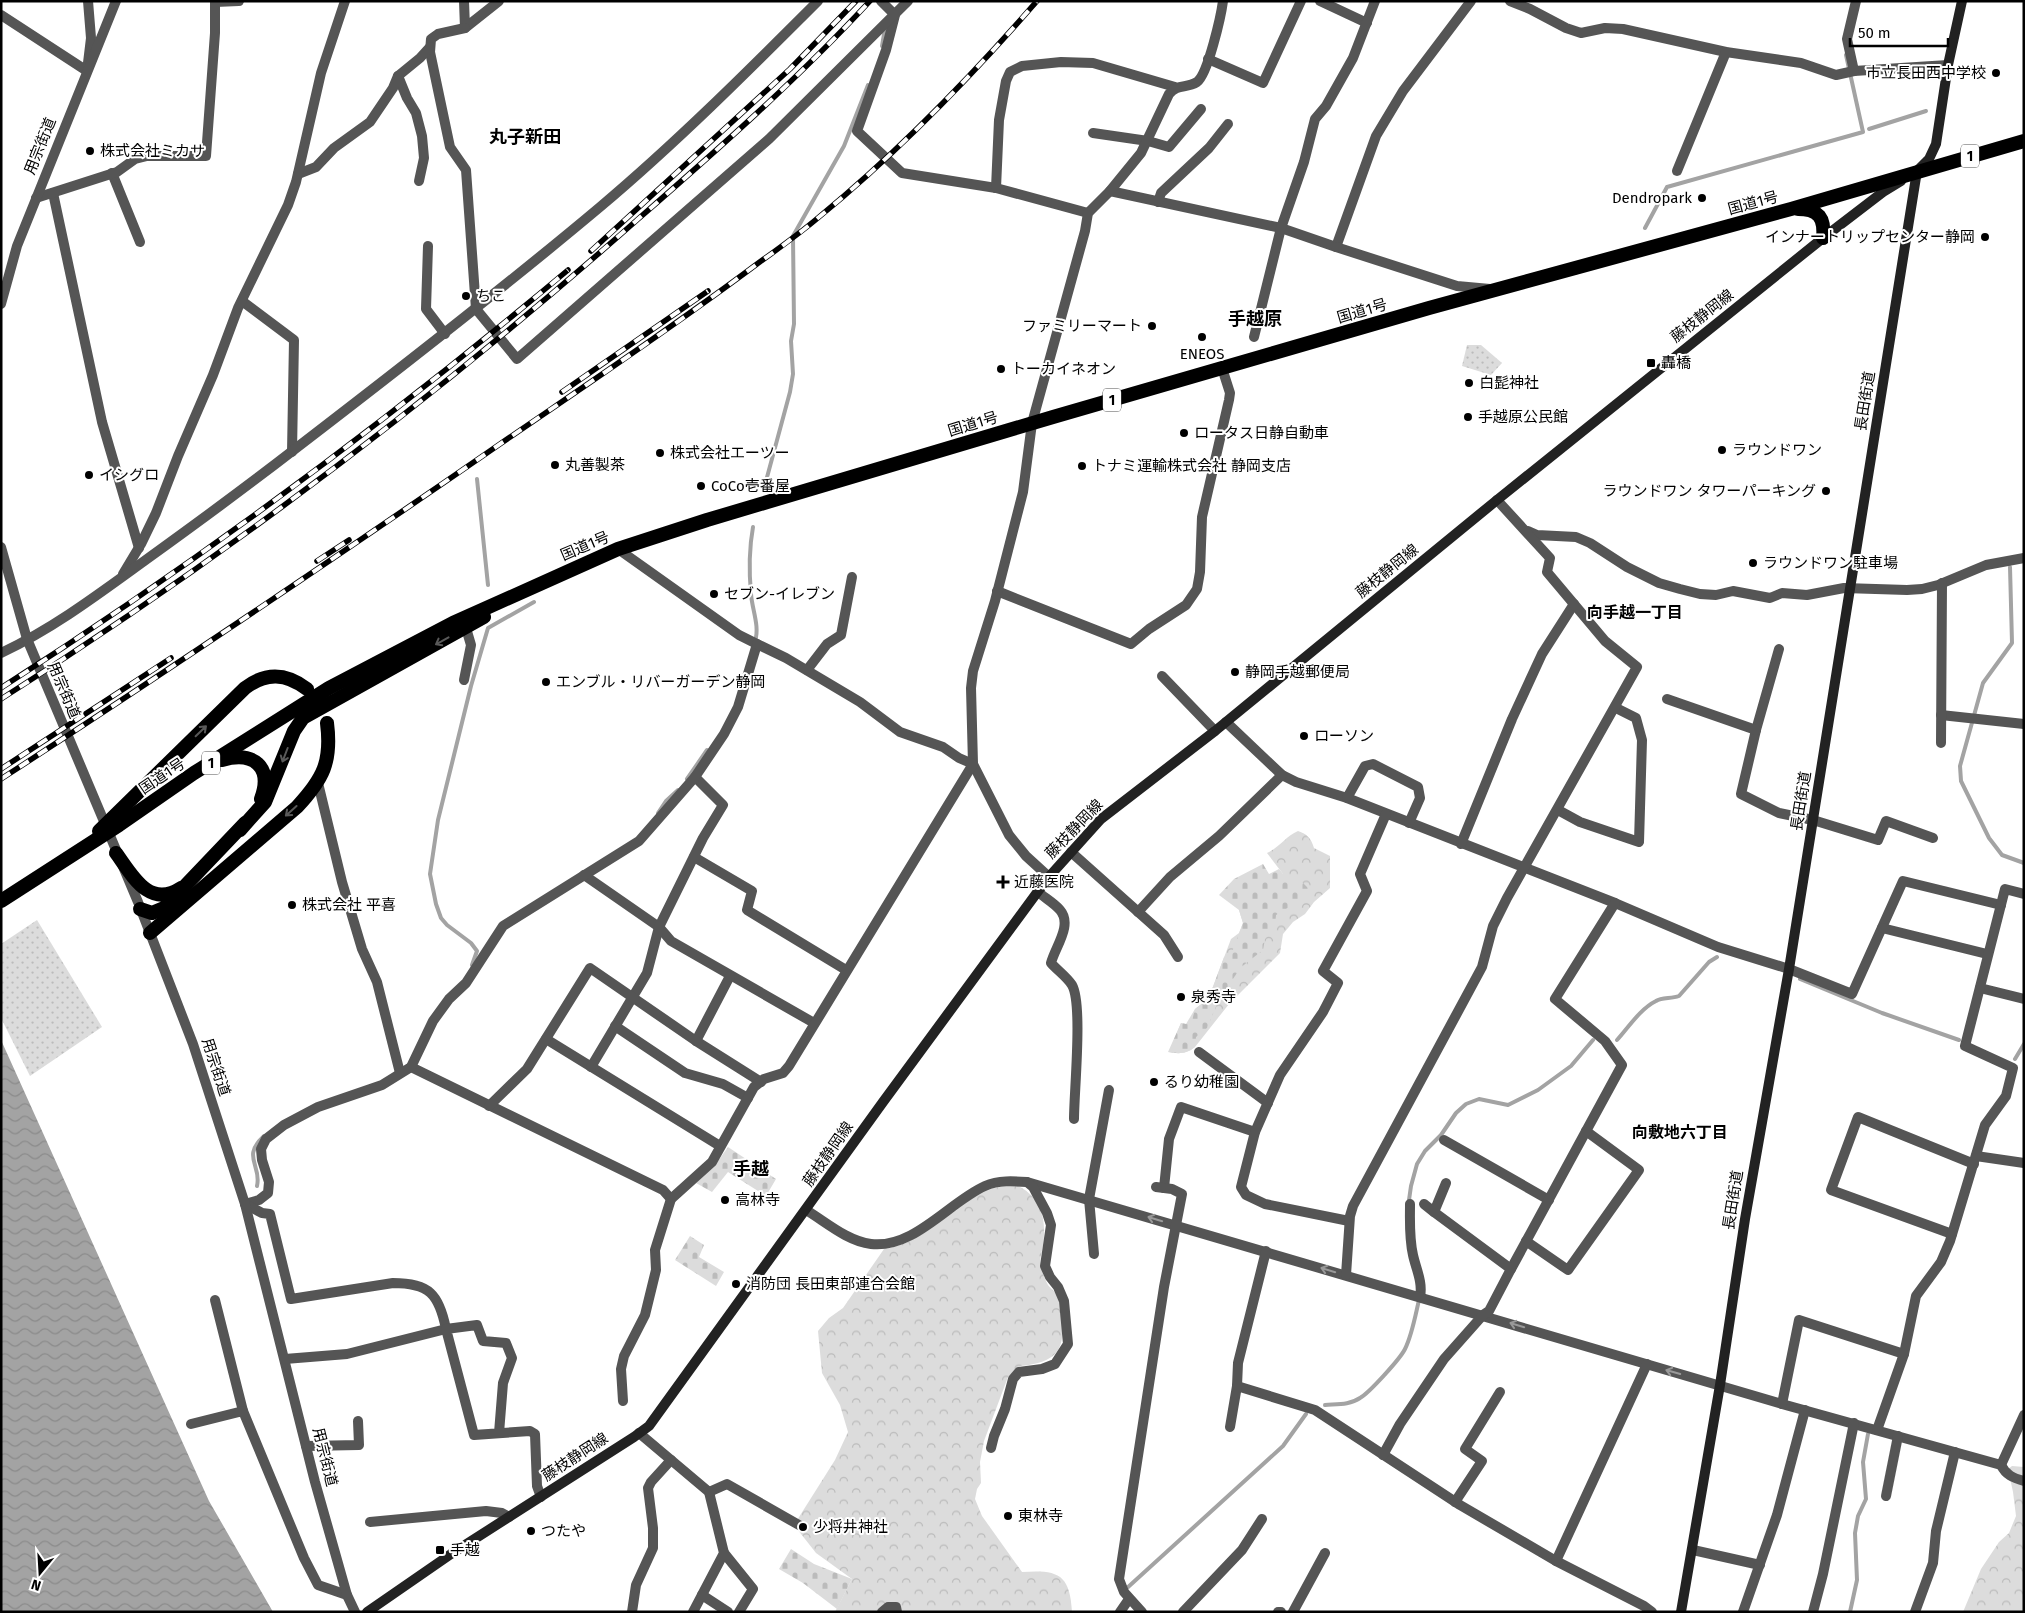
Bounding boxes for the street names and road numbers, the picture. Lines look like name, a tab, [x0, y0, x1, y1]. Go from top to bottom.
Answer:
street label: 用宗街道	[20, 115, 60, 177]
road number: 1	[1961, 144, 1979, 168]
street label: 国道1号	[1726, 188, 1780, 218]
street label: 藤枝静岡線	[1667, 286, 1737, 346]
street label: 国道1号	[1335, 295, 1389, 327]
street label: 長田街道	[1851, 370, 1879, 432]
road number: 1	[1103, 388, 1121, 412]
street label: 国道1号	[946, 408, 1000, 440]
street label: 国道1号	[558, 528, 612, 564]
street label: 藤枝静岡線	[1352, 540, 1422, 602]
street label: 用宗街道	[44, 659, 84, 721]
road number: 1	[202, 751, 220, 774]
street label: 国道1号	[136, 754, 188, 798]
street label: 長田街道	[1787, 770, 1815, 832]
street label: 藤枝静岡線	[1041, 796, 1107, 862]
street label: 用宗街道	[198, 1036, 234, 1098]
street label: 藤枝静岡線	[799, 1118, 857, 1190]
street label: 長田街道	[1719, 1169, 1747, 1231]
street label: 用宗街道	[309, 1426, 341, 1488]
street label: 藤枝静岡線	[539, 1429, 611, 1485]

